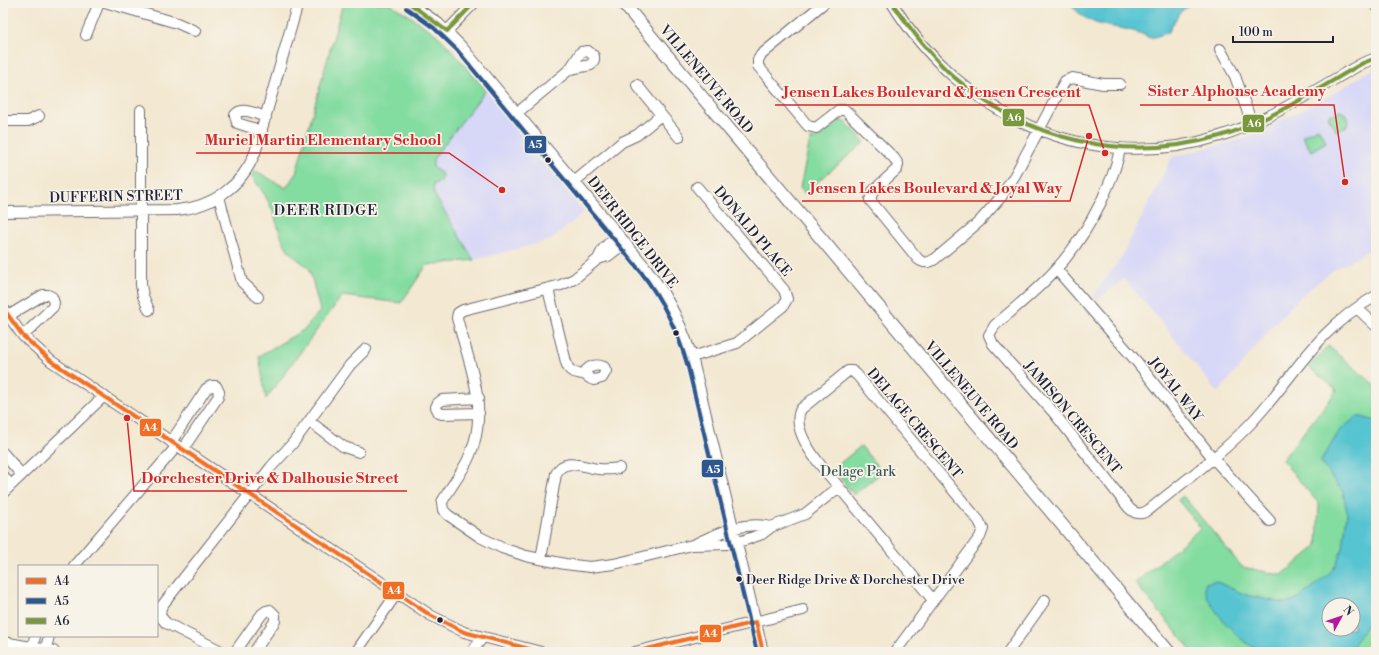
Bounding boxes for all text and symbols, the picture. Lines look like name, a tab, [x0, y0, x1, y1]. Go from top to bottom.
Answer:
scale bar	[1233, 18, 1333, 44]
street label: VILLENEUVE ROAD	[655, 21, 757, 138]
text: 100 m	[1239, 25, 1273, 40]
callout: Jensen Lakes Boulevard & Jensen Crescent	[775, 78, 1089, 105]
callout: Sister Alphonse Academy	[1140, 78, 1334, 105]
text: Sister Alphonse Academy	[1148, 82, 1326, 101]
text: Jensen Lakes Boulevard & Jensen Crescent	[781, 83, 1082, 102]
line badge: A6	[1002, 108, 1025, 127]
text: A6	[1006, 111, 1021, 125]
line badge: A6	[1242, 114, 1265, 133]
text: A6	[1246, 117, 1261, 131]
callout: Muriel Martin Elementary School	[196, 126, 449, 153]
text: Muriel Martin Elementary School	[204, 131, 442, 150]
line badge: A5	[524, 135, 547, 154]
text: A5	[527, 138, 543, 152]
unlabelled marker	[543, 155, 553, 165]
street label: DEER RIDGE DRIVE	[583, 173, 681, 292]
callout: Jensen Lakes Boulevard & Joyal Way	[802, 174, 1070, 201]
text: Jensen Lakes Boulevard & Joyal Way	[808, 179, 1063, 198]
street label: DONALD PLACE	[709, 183, 795, 280]
street label: DUFFERIN STREET	[49, 187, 183, 207]
district label: DEER RIDGE	[274, 201, 378, 220]
unlabelled marker	[671, 328, 681, 338]
street label: VILLENEUVE ROAD	[920, 337, 1022, 454]
street label: JOYAL WAY	[1144, 353, 1207, 426]
street label: JAMISON CRESCENT	[1019, 357, 1125, 478]
street label: DELAGE CRESCENT	[863, 365, 966, 483]
line badge: A4	[139, 418, 162, 437]
text: A4	[141, 421, 158, 435]
line badge: A5	[701, 459, 724, 478]
text: A5	[705, 463, 721, 477]
park label: Delage Park	[820, 463, 896, 481]
callout: Dorchester Drive & Dalhousie Street	[134, 464, 407, 491]
text: Dorchester Drive & Dalhousie Street	[141, 469, 399, 488]
legend	[18, 565, 158, 637]
place label: Deer Ridge Drive & Dorchester Drive	[746, 572, 965, 588]
text: A4	[53, 574, 69, 589]
marker: Deer Ridge Drive & Dorchester Drive	[734, 574, 744, 584]
line badge: A4	[382, 581, 405, 600]
text: A4	[385, 584, 402, 598]
text: A5	[53, 594, 69, 609]
north arrow	[1321, 597, 1361, 637]
text: N	[1340, 603, 1356, 619]
text: A6	[53, 614, 70, 629]
unlabelled marker	[435, 615, 445, 625]
line badge: A4	[699, 624, 722, 643]
text: A4	[701, 627, 718, 641]

